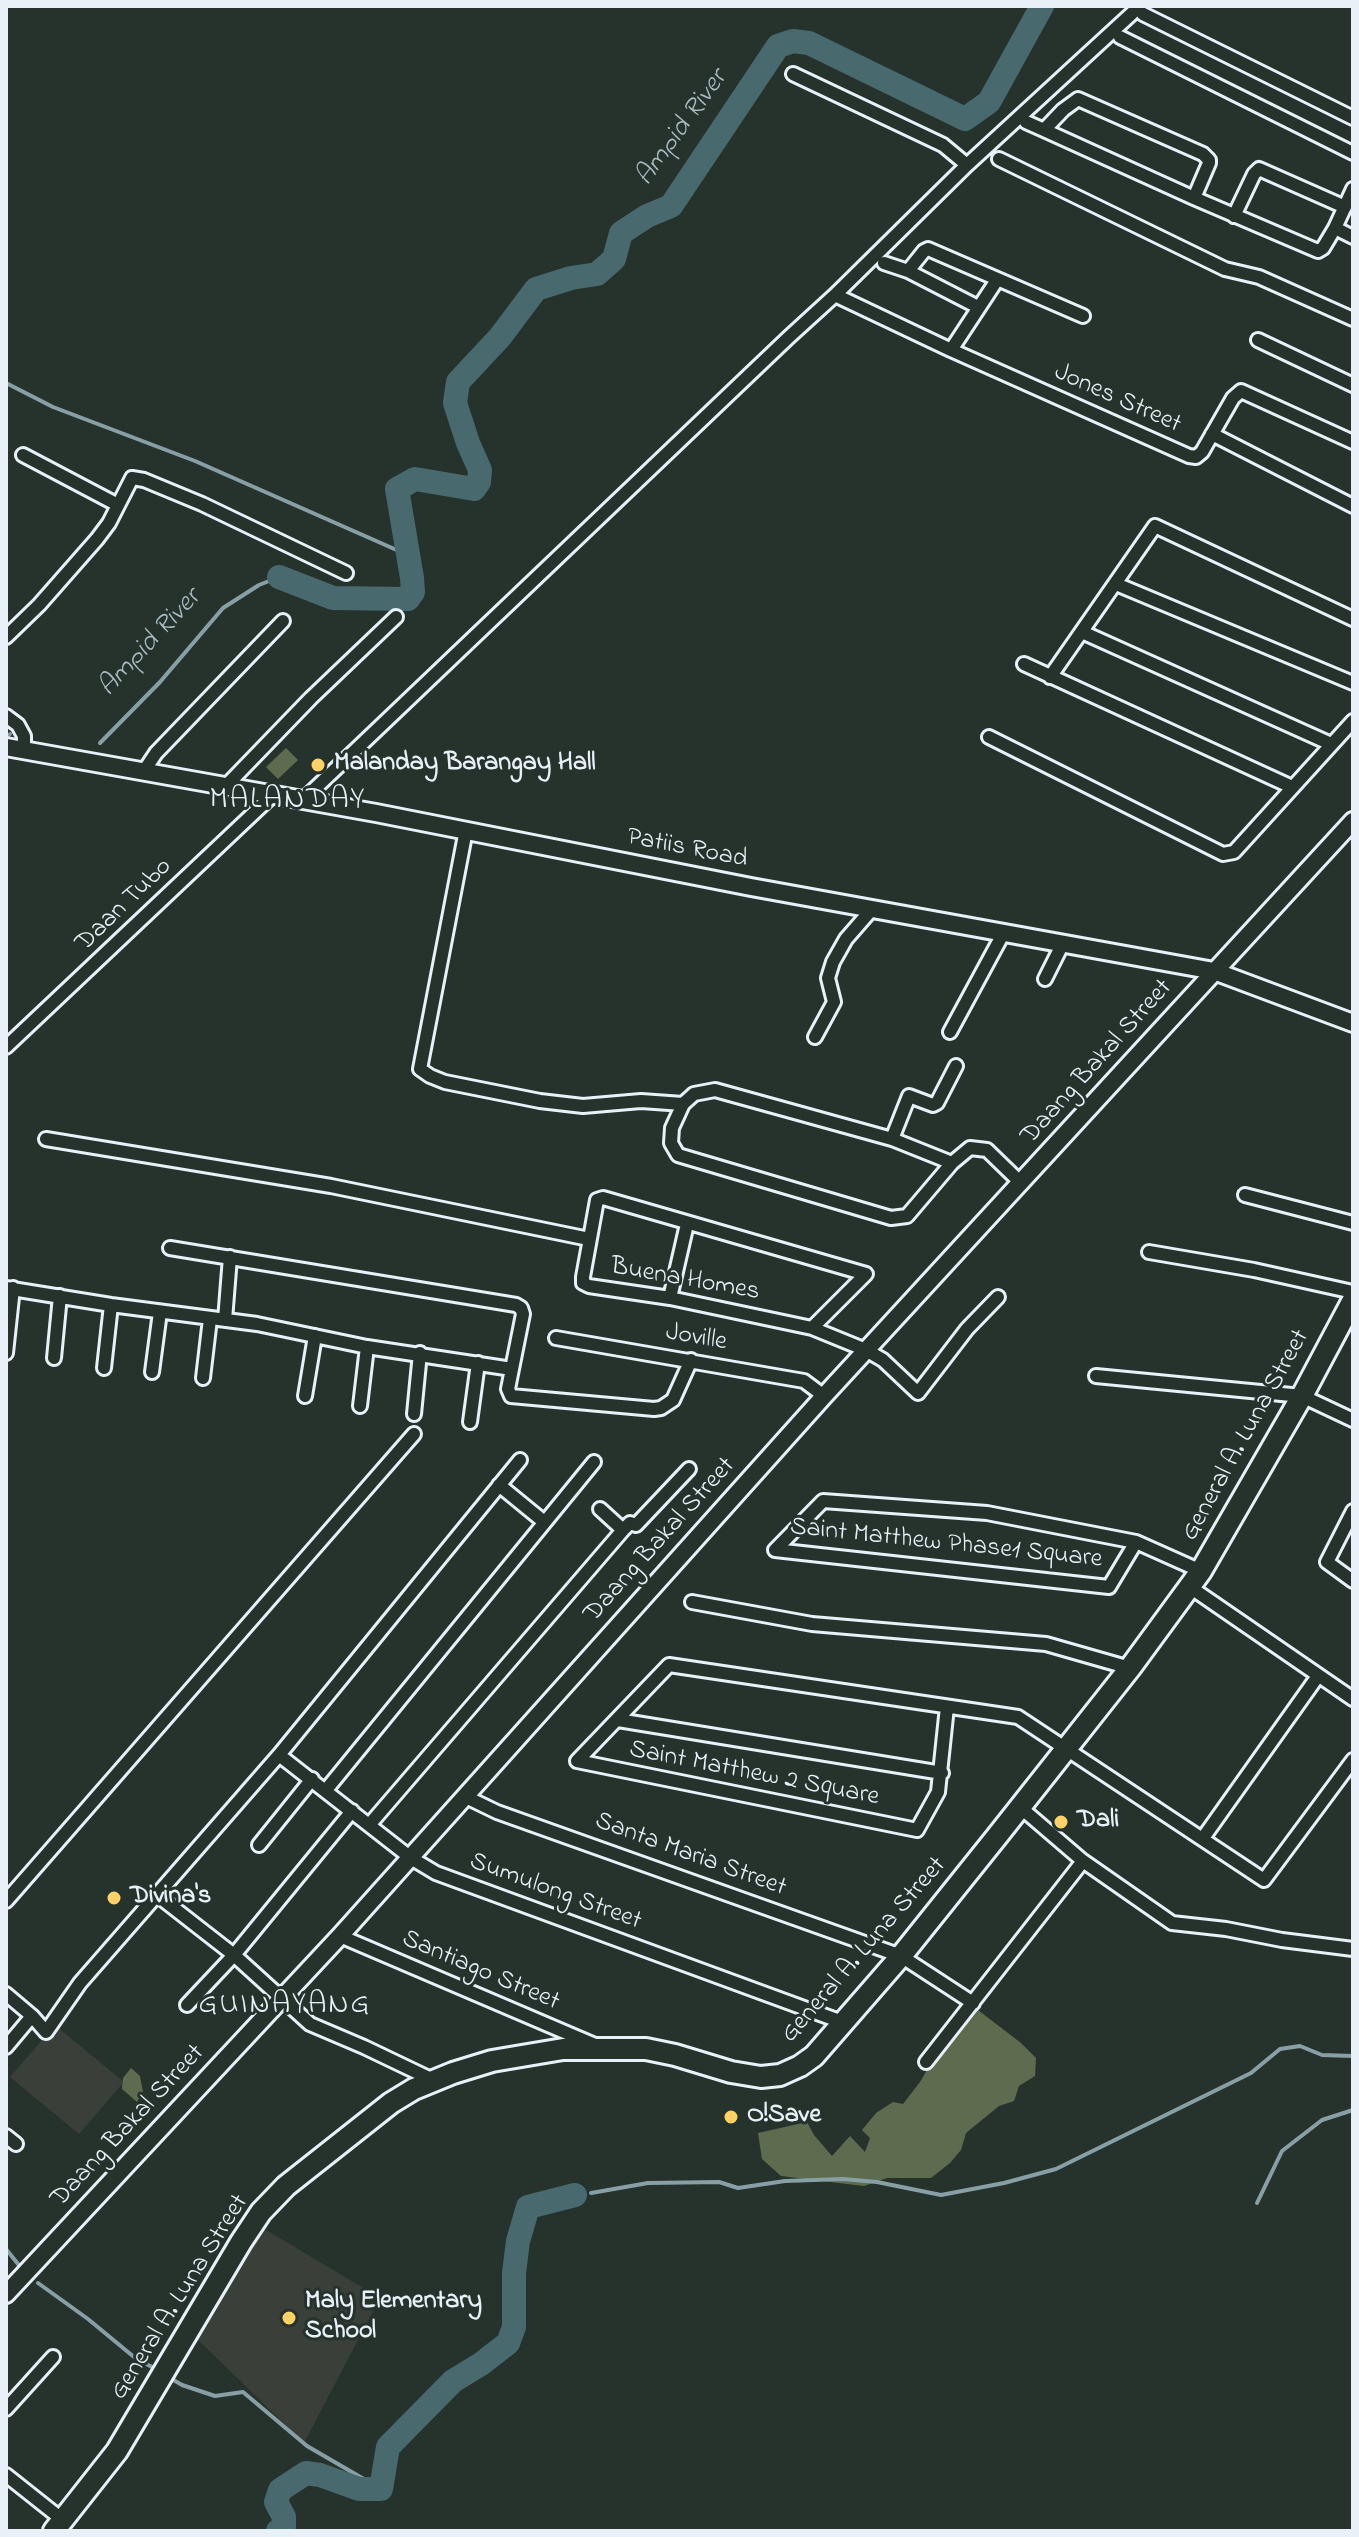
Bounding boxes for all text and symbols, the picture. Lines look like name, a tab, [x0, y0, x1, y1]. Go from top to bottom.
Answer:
water label: Ampid River	[630, 64, 736, 194]
street label: Jones Street	[1049, 358, 1185, 442]
water label: Ampid River	[93, 583, 209, 705]
place label: Malanday Barangay Hall	[334, 749, 596, 781]
marker: Malanday Barangay Hall	[309, 756, 327, 774]
district label: MALANDAY	[210, 784, 366, 820]
street label: Patiis Road	[624, 823, 750, 877]
street label: Daan Tubo	[70, 852, 180, 960]
street label: Daang Bakal Street	[1016, 974, 1180, 1152]
street label: Buena Homes	[608, 1253, 762, 1309]
street label: Joville	[663, 1318, 729, 1360]
street label: General A. Luna Street	[1176, 1325, 1318, 1547]
street label: Daang Bakal Street	[579, 1452, 743, 1630]
street label: Saint Matthew Phase1 Square	[788, 1513, 1104, 1577]
street label: Saint Matthew 2 Square	[626, 1735, 882, 1815]
place label: Dali	[1077, 1806, 1119, 1838]
street label: Santa Maria Street	[590, 1807, 790, 1905]
marker: Dali	[1052, 1813, 1070, 1831]
street label: Sumulong Street	[465, 1847, 645, 1939]
street label: General A. Luna Street	[776, 1852, 954, 2050]
place label: Divina's	[130, 1882, 211, 1914]
marker: Divina's	[105, 1889, 123, 1907]
street label: Santiago Street	[396, 1925, 564, 2019]
district label: GUINAYANG	[199, 1989, 371, 2025]
street label: Daang Bakal Street	[45, 2039, 213, 2215]
place label: O!Save	[747, 2101, 821, 2133]
marker: O!Save	[722, 2108, 740, 2126]
street label: General A. Luna Street	[105, 2189, 257, 2407]
place label: Maly Elementary School	[305, 2287, 482, 2348]
marker: Maly Elementary School	[280, 2309, 298, 2327]

